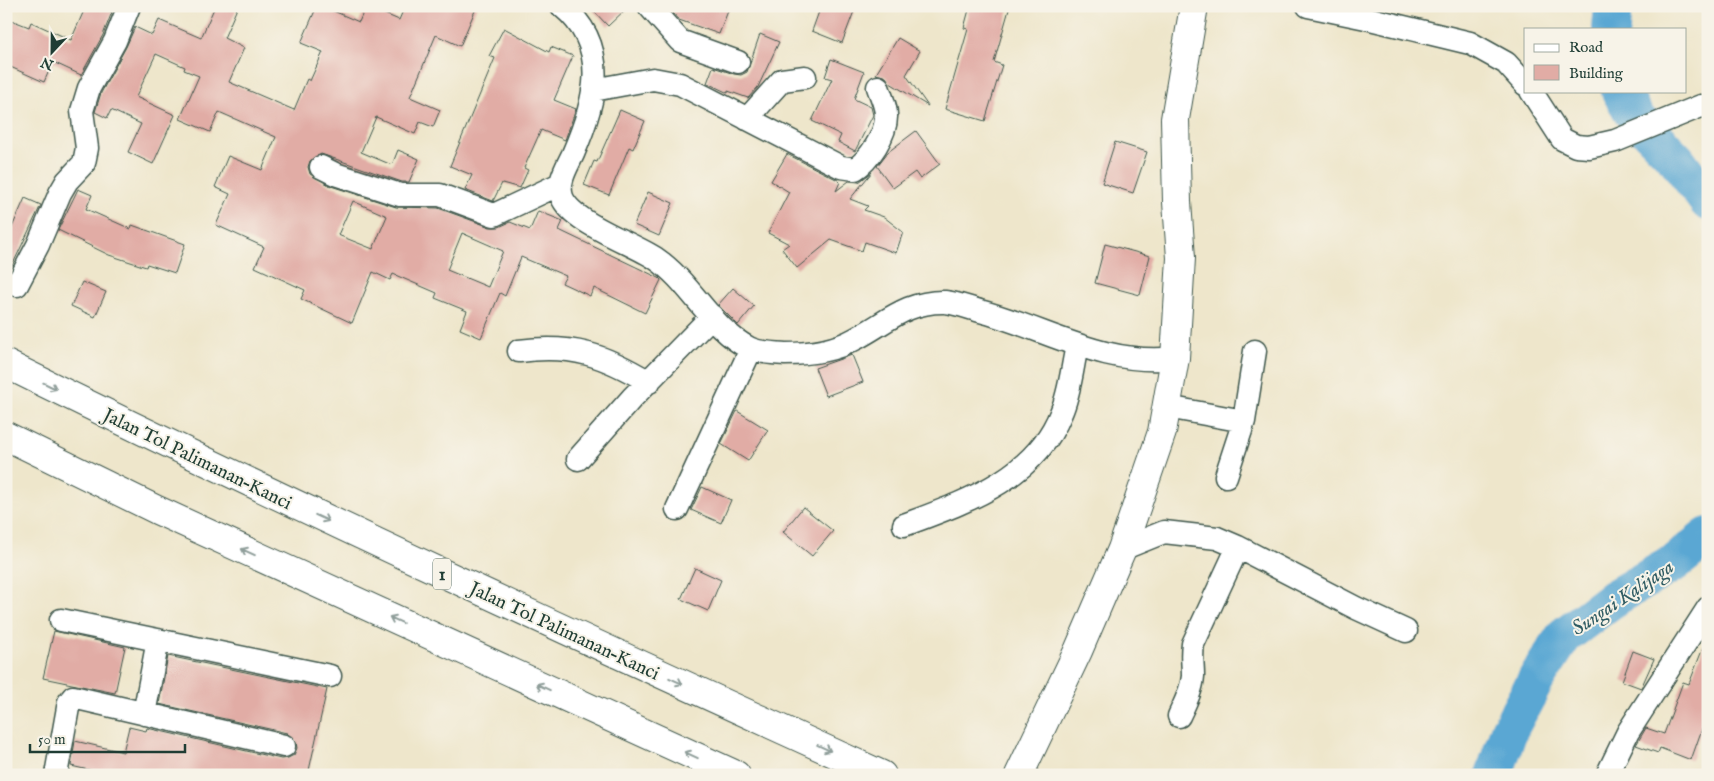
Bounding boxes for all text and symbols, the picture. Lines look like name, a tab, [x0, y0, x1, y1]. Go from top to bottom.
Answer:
north arrow	[28, 28, 78, 78]
legend	[1524, 28, 1686, 92]
text: Road	[1569, 38, 1604, 57]
text: N	[39, 53, 57, 74]
text: Building	[1569, 64, 1624, 83]
one-way arrow	[42, 381, 57, 391]
street label: Jalan Tol Palimanan–Kanci	[97, 403, 295, 516]
one-way arrow	[314, 513, 329, 523]
one-way arrow	[241, 547, 256, 556]
water label: Sungai Kalijaga	[1567, 555, 1679, 642]
road number: 1	[433, 558, 451, 590]
street label: Jalan Tol Palimanan–Kanci	[463, 576, 663, 686]
one-way arrow	[389, 614, 404, 624]
one-way arrow	[668, 677, 683, 686]
one-way arrow	[536, 682, 551, 691]
scale bar	[30, 721, 185, 753]
text: 50 m	[38, 730, 66, 749]
one-way arrow	[816, 744, 831, 754]
one-way arrow	[684, 749, 699, 759]

